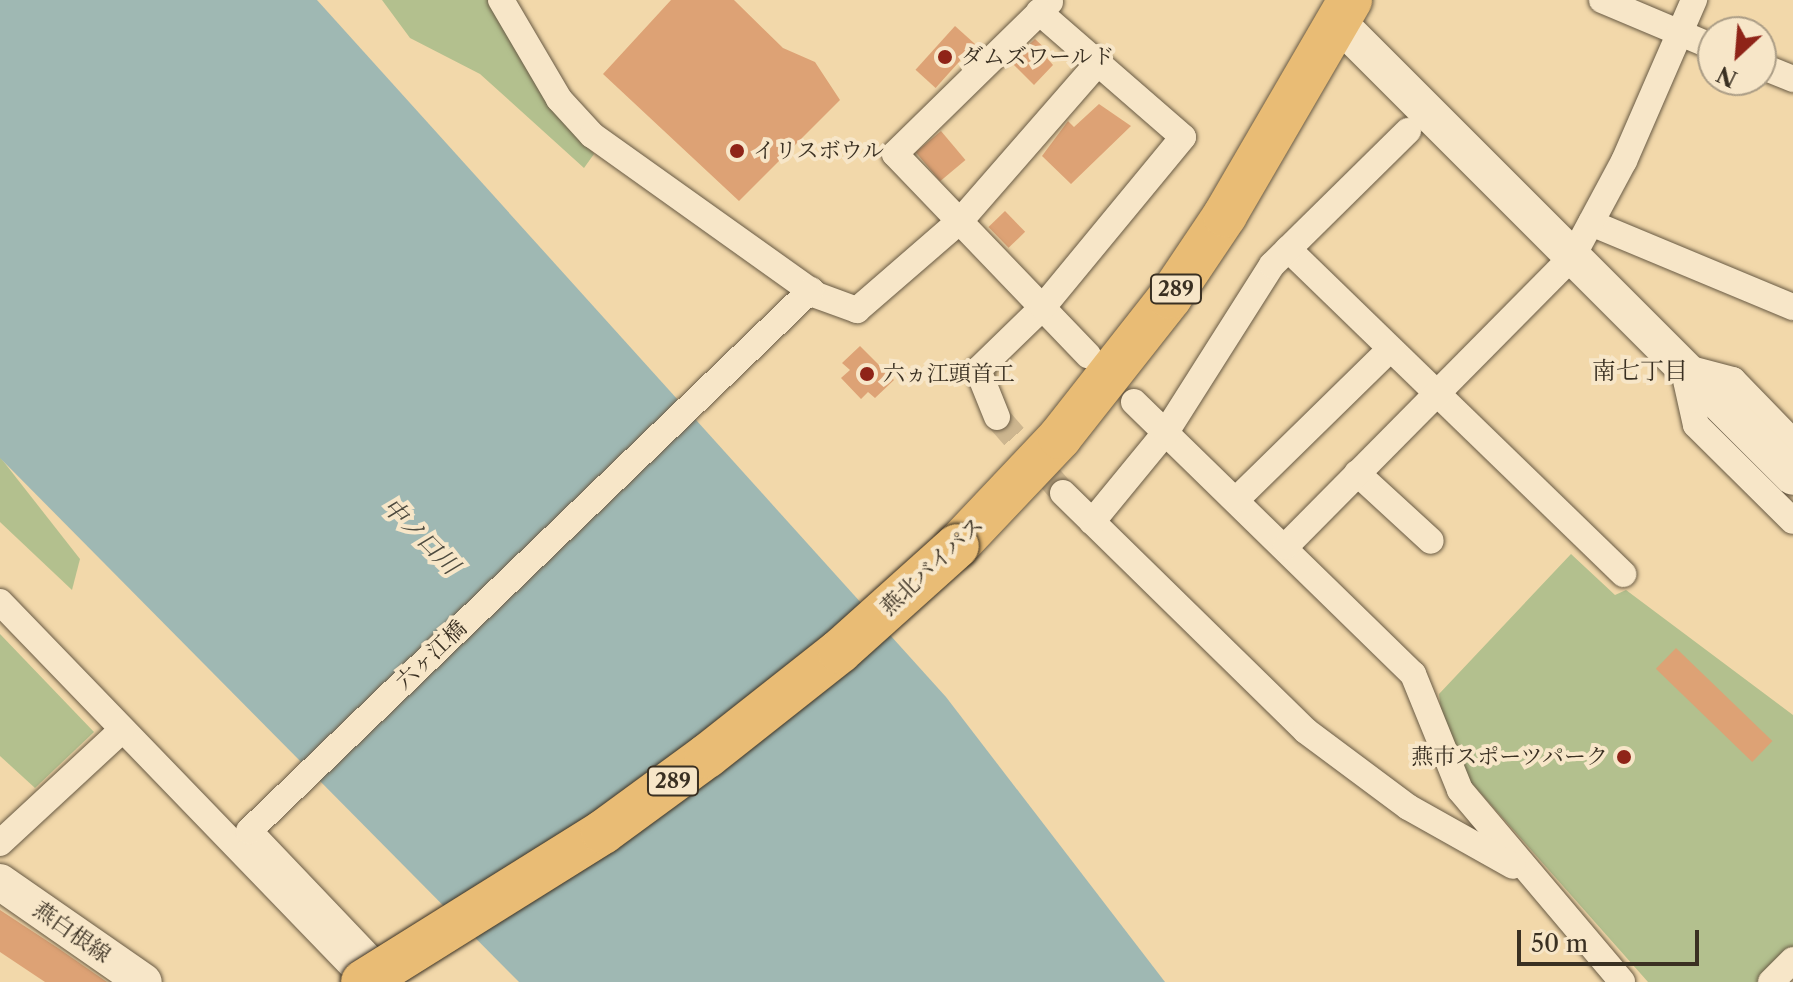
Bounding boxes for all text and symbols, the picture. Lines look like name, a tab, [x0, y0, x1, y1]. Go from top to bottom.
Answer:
north arrow	[1697, 16, 1777, 96]
place label: ダムズワールド	[961, 44, 1115, 70]
marker: ダムズワールド	[936, 48, 954, 66]
text: N	[1713, 60, 1742, 93]
place label: イリスボウル	[753, 138, 885, 164]
marker: イリスボウル	[728, 142, 746, 160]
road number: 289	[1148, 273, 1204, 305]
district label: 南七丁目	[1592, 357, 1688, 385]
place label: 六ヵ江頭首工	[883, 361, 1015, 387]
marker: 六ヵ江頭首工	[858, 365, 876, 383]
water label: 中ノ口川	[377, 492, 465, 580]
street label: 燕北バイパス	[875, 511, 989, 621]
street label: 六ヶ江橋	[390, 615, 472, 695]
place label: 燕市スポーツパーク	[1410, 744, 1608, 770]
marker: 燕市スポーツパーク	[1615, 748, 1633, 766]
road number: 289	[645, 765, 701, 797]
street label: 燕白根線	[28, 896, 116, 968]
scale bar	[1521, 914, 1703, 964]
text: 50 m	[1531, 929, 1588, 958]

